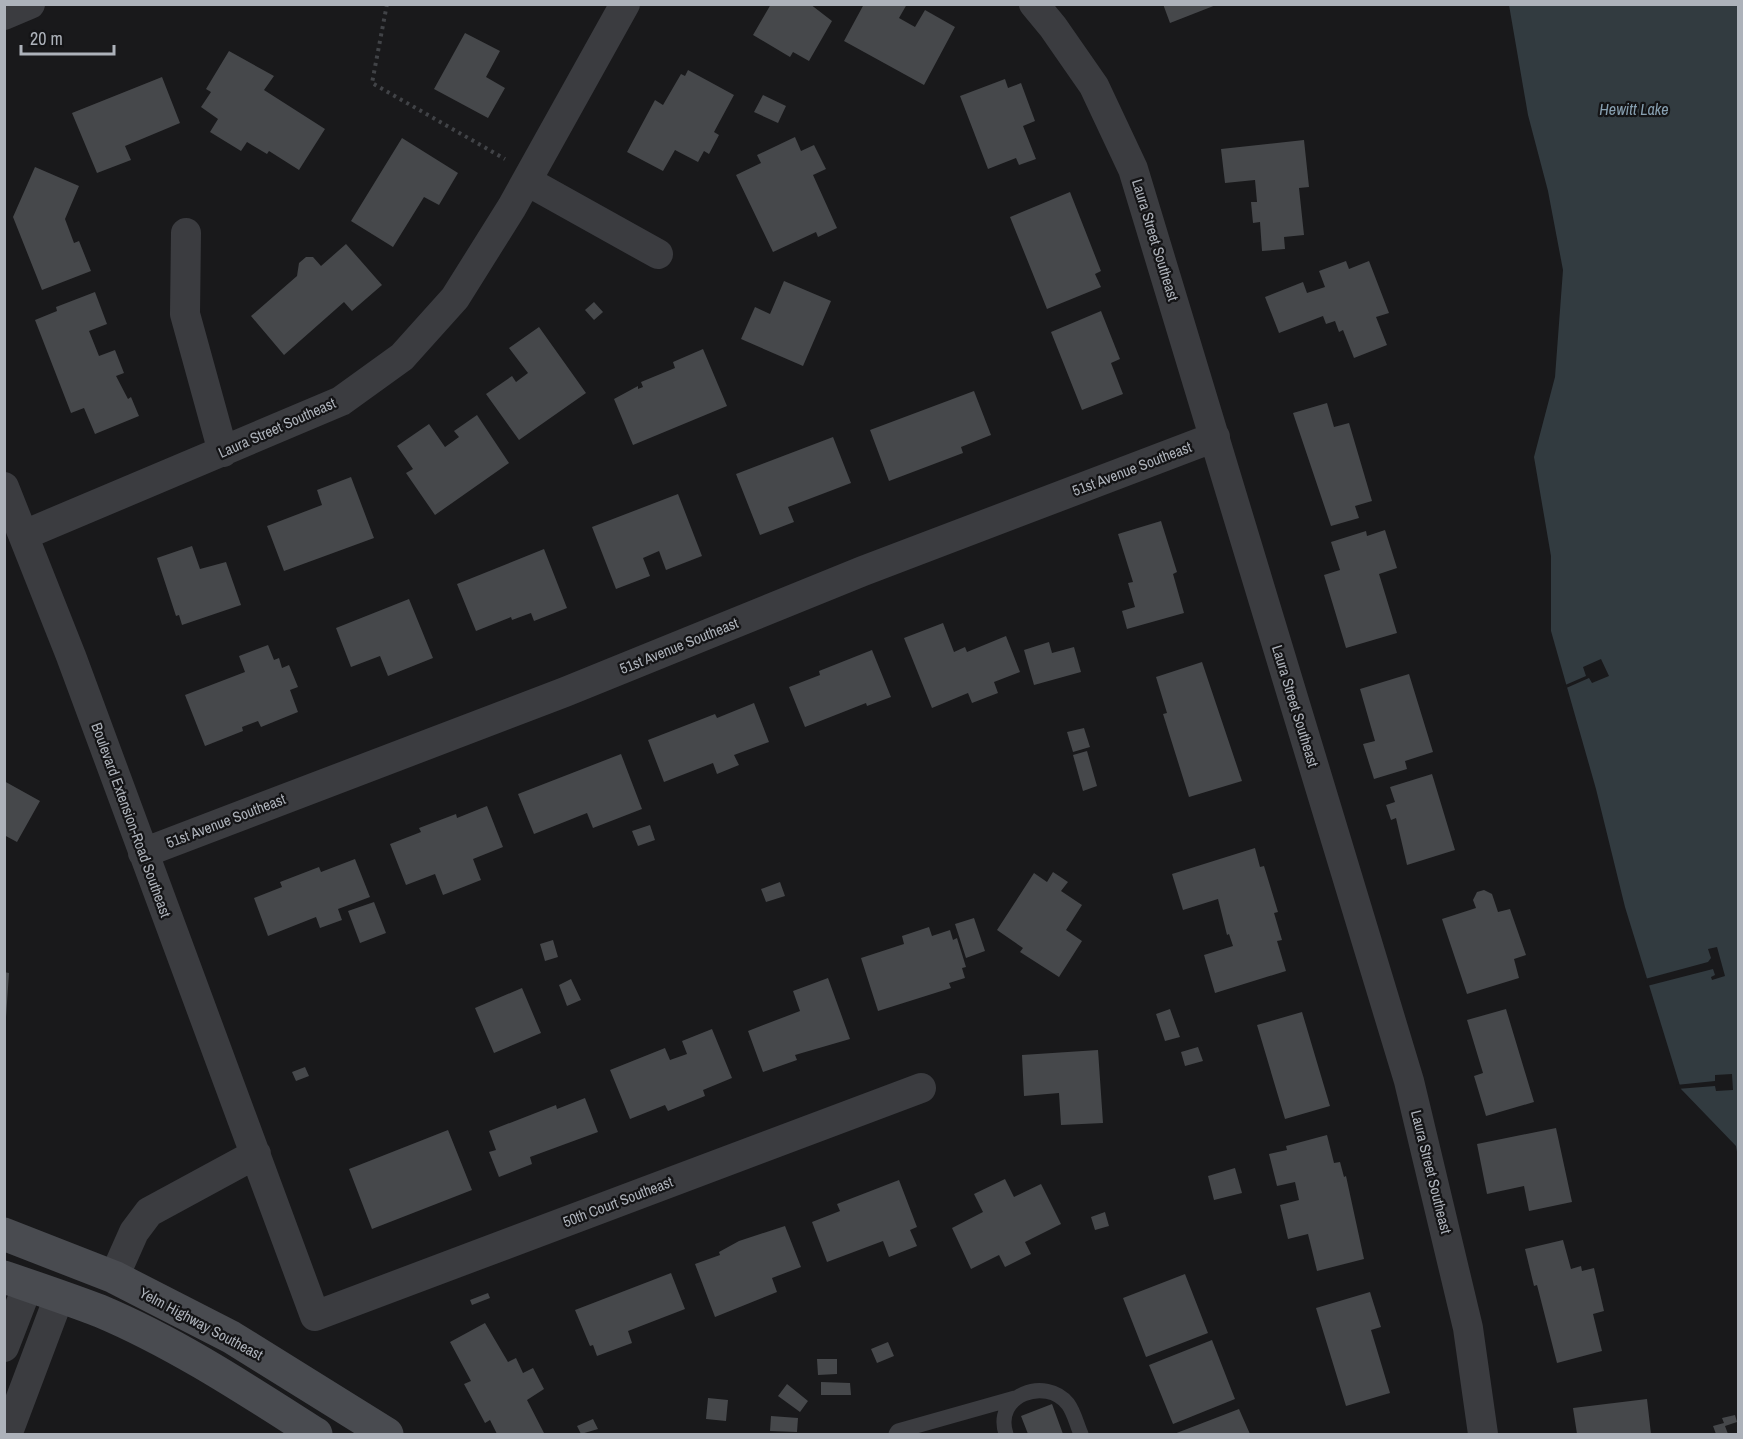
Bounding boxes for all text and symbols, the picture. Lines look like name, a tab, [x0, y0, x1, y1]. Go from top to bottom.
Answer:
scale bar	[21, 18, 114, 56]
text: 20 m	[30, 26, 63, 51]
water label: Hewitt Lake	[1599, 98, 1669, 120]
street label: Laura Street Southeast	[1127, 176, 1184, 304]
street label: Laura Street Southeast	[215, 392, 339, 463]
street label: 51st Avenue Southeast	[1069, 436, 1195, 501]
street label: 51st Avenue Southeast	[616, 612, 742, 679]
street label: Laura Street Southeast	[1267, 642, 1324, 770]
street label: Boulevard Extension-Road Southeast	[86, 720, 177, 921]
street label: 51st Avenue Southeast	[163, 788, 289, 853]
street label: Laura Street Southeast	[1406, 1108, 1457, 1236]
street label: 50th Court Southeast	[560, 1171, 676, 1232]
street label: Yelm Highway Southeast	[136, 1282, 267, 1365]

